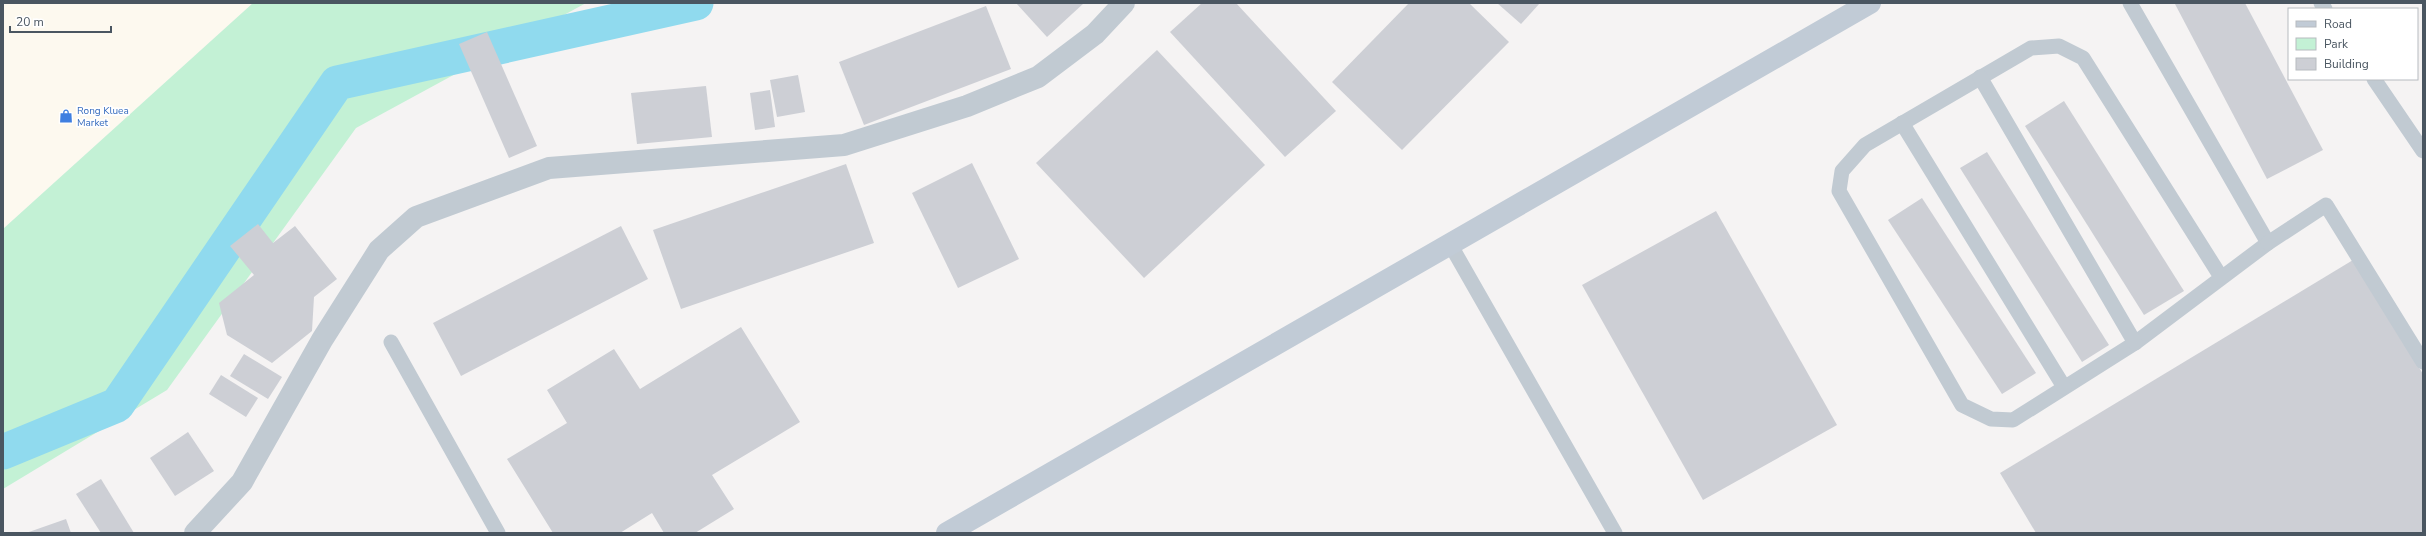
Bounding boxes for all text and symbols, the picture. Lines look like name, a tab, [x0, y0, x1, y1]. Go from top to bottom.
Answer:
scale bar	[10, 8, 111, 34]
legend	[2288, 8, 2418, 80]
text: 20 m	[16, 14, 44, 30]
text: Road	[2324, 16, 2352, 32]
text: Park	[2324, 36, 2349, 52]
text: Building	[2324, 56, 2369, 72]
place label: Rong Kluea Market	[77, 104, 129, 130]
shop icon: Rong Kluea Market	[58, 108, 74, 124]

